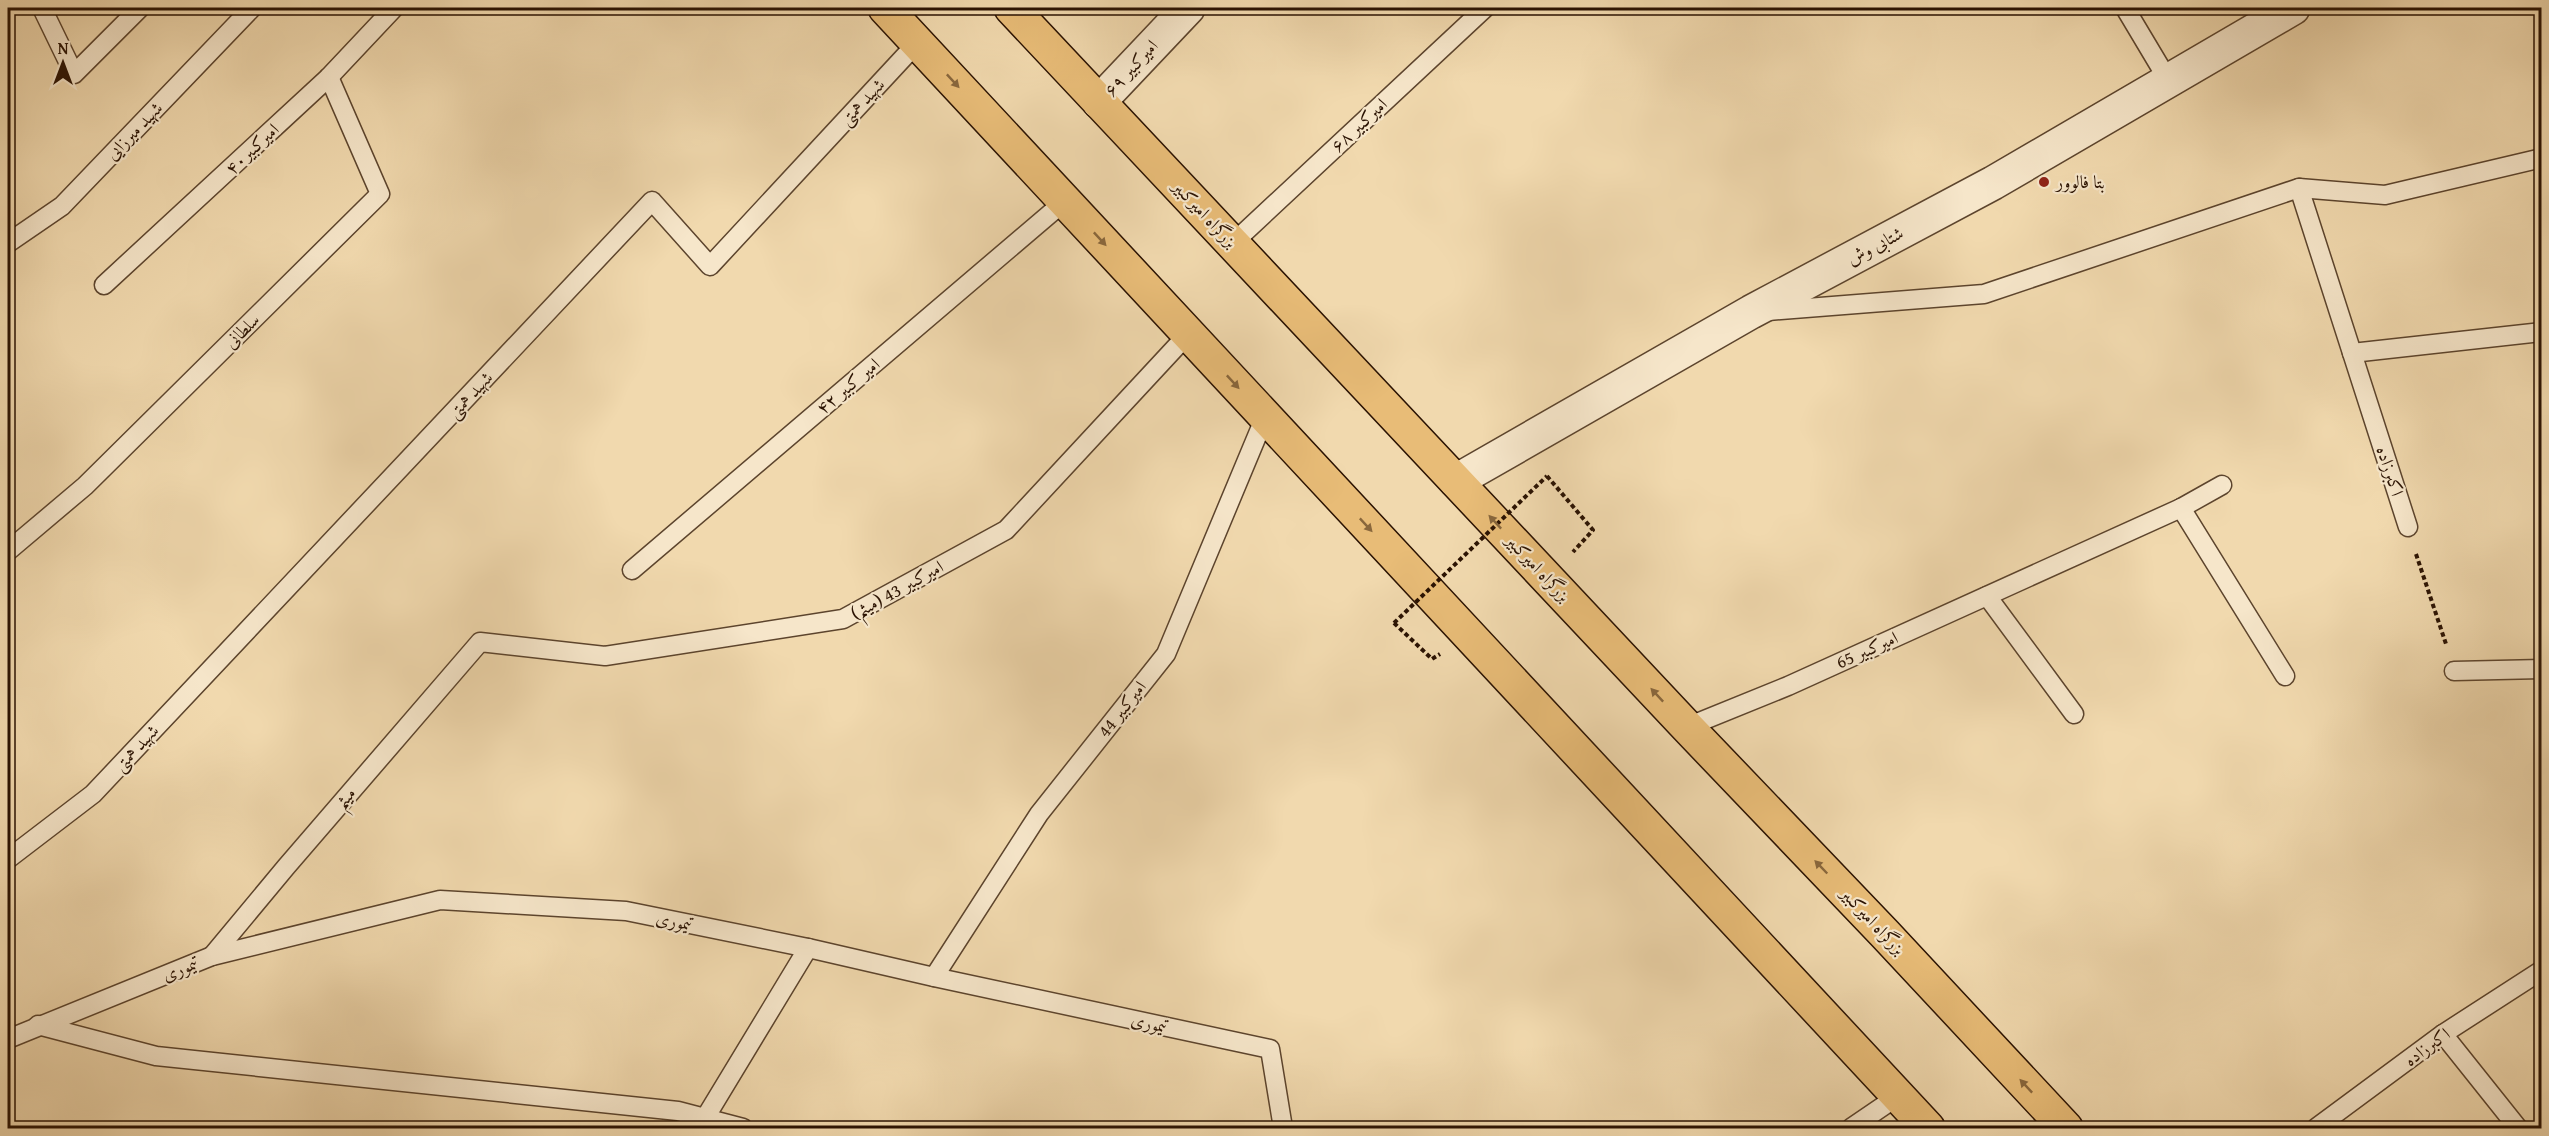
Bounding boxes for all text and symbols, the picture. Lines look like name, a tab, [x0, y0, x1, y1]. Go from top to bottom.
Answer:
north arrow	[33, 33, 93, 93]
street label: امیرکبیر ۶۹	[1097, 33, 1164, 102]
text: N	[58, 36, 69, 60]
street label: شهید همتی	[833, 72, 891, 131]
one-way arrow	[946, 74, 960, 89]
street label: امیرکبیر ۶۸	[1324, 91, 1393, 158]
street label: شهید میرزایی	[99, 95, 169, 166]
street label: امیرکبیر۴۰	[219, 116, 285, 181]
place label: بتا فالوور	[2054, 168, 2105, 195]
street label: بزرگراه امیرکبیر	[1165, 172, 1244, 254]
marker: بتا فالوور	[2037, 175, 2051, 189]
street label: شتابی وش	[1842, 219, 1908, 272]
one-way arrow	[1093, 232, 1107, 247]
street label: سلطانی	[218, 307, 266, 355]
street label: امیر کبیر ۴۲	[810, 351, 886, 420]
street label: شهید همتی	[441, 365, 499, 424]
one-way arrow	[1226, 374, 1239, 389]
street label: اکبرزاده	[2370, 442, 2411, 500]
one-way arrow	[1488, 515, 1502, 530]
one-way arrow	[1359, 517, 1372, 532]
street label: بزرگراه امیرکبیر	[1498, 526, 1577, 608]
street label: امیرکبیر 43 (میثم)	[845, 553, 951, 631]
street label: امیرکبیر 65	[1831, 624, 1902, 675]
street label: امیرکبیر 44	[1091, 674, 1152, 743]
one-way arrow	[1651, 688, 1664, 703]
street label: شهید همتی	[107, 718, 165, 777]
street label: میثم	[327, 781, 366, 818]
one-way arrow	[1814, 859, 1828, 874]
street label: بزرگراه امیرکبیر	[1833, 879, 1912, 961]
street label: تیموری	[654, 904, 696, 937]
street label: تیموری	[158, 949, 203, 988]
street label: تیموری	[1128, 1006, 1171, 1040]
street label: اکبرزاده	[2398, 1020, 2456, 1073]
one-way arrow	[2019, 1078, 2033, 1093]

